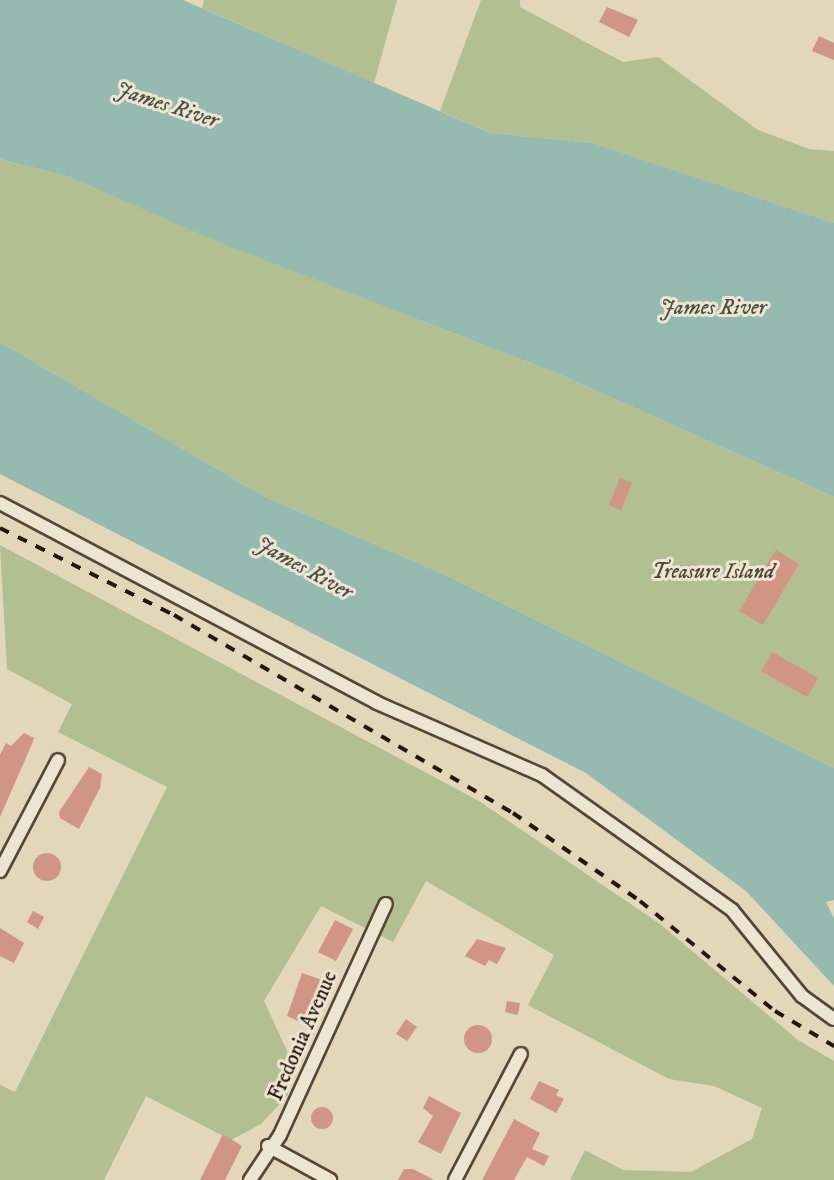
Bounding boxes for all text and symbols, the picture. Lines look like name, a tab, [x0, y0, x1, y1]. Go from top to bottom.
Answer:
water label: James River	[112, 76, 222, 134]
water label: James River	[660, 295, 766, 321]
water label: James River	[251, 531, 357, 605]
park label: Treasure Island	[652, 559, 774, 585]
street label: Fredonia Avenue	[263, 967, 343, 1105]

